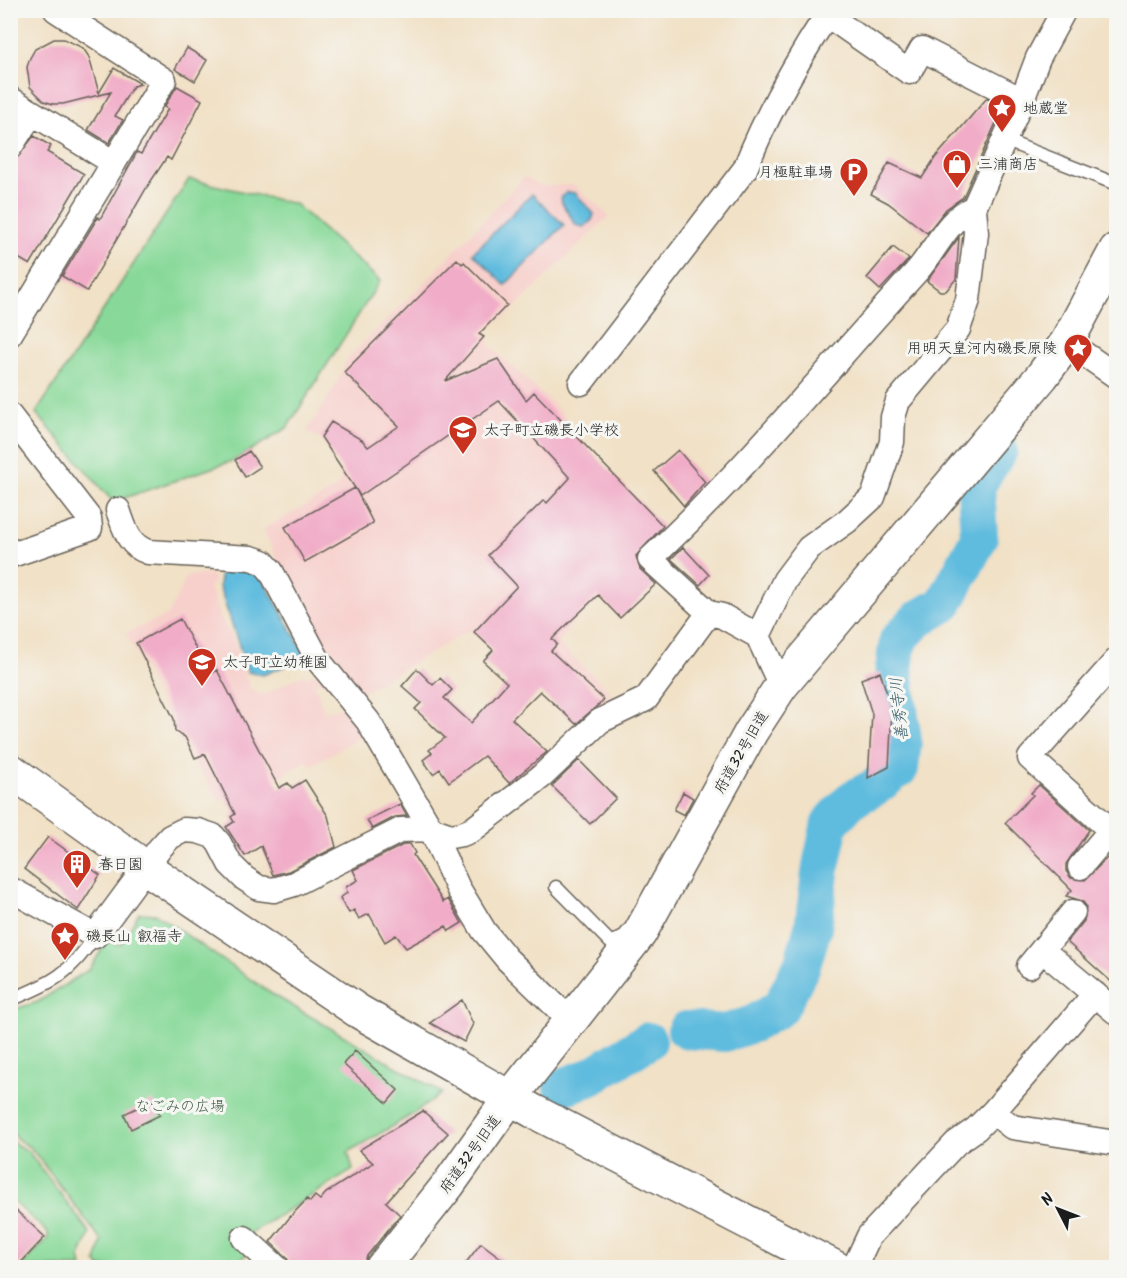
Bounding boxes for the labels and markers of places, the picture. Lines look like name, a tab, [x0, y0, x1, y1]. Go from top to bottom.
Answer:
place icon: 地蔵堂	[986, 92, 1018, 134]
place label: 地蔵堂	[1023, 97, 1068, 121]
shop icon: 三浦商店	[941, 148, 973, 190]
place label: 三浦商店	[978, 153, 1038, 177]
parking icon: 月極駐車場	[838, 156, 870, 198]
place label: 月極駐車場	[758, 161, 833, 185]
place icon: 用明天皇河内磯長原陵	[1062, 332, 1094, 374]
place label: 用明天皇河内磯長原陵	[907, 337, 1057, 361]
school or university icon: 太子町立磯長小学校	[447, 414, 479, 456]
place label: 太子町立磯長小学校	[484, 419, 619, 443]
school or university icon: 太子町立幼稚園	[186, 646, 218, 688]
place label: 太子町立幼稚園	[223, 651, 328, 675]
building icon: 春日園	[61, 848, 93, 890]
place label: 春日園	[98, 853, 143, 877]
place icon: 磯長山 叡福寺	[49, 920, 81, 962]
place label: 磯長山 叡福寺	[86, 925, 182, 949]

